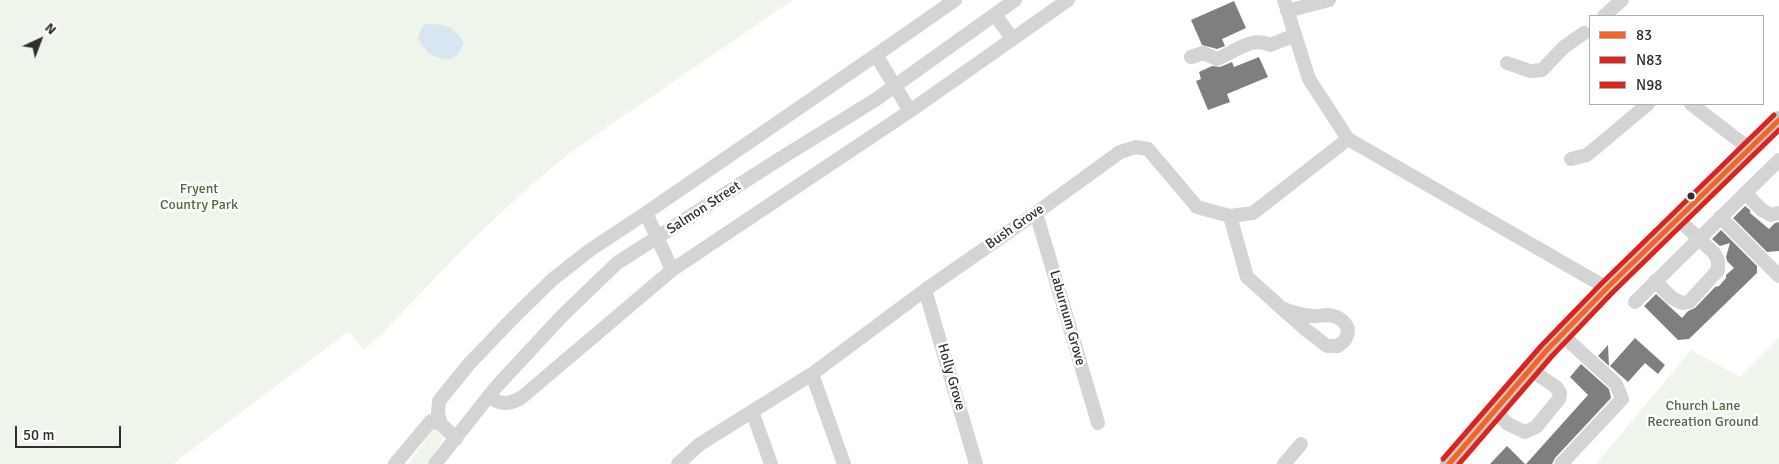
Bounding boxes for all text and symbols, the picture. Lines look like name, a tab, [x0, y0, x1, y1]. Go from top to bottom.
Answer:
north arrow	[15, 15, 65, 65]
legend	[1589, 15, 1764, 105]
text: N	[41, 19, 60, 38]
text: 83	[1636, 26, 1652, 44]
text: N83	[1636, 51, 1662, 69]
text: N98	[1636, 76, 1662, 94]
street label: Salmon Street	[664, 178, 744, 238]
park label: Fryent Country Park	[160, 181, 238, 213]
unlabelled marker	[1686, 191, 1696, 201]
street label: Bush Grove	[983, 201, 1047, 253]
street label: Laburnum Grove	[1045, 268, 1089, 368]
street label: Holly Grove	[933, 342, 969, 412]
park label: Church Lane Recreation Ground	[1647, 398, 1759, 431]
scale bar	[18, 416, 124, 448]
text: 50 m	[23, 426, 54, 444]

